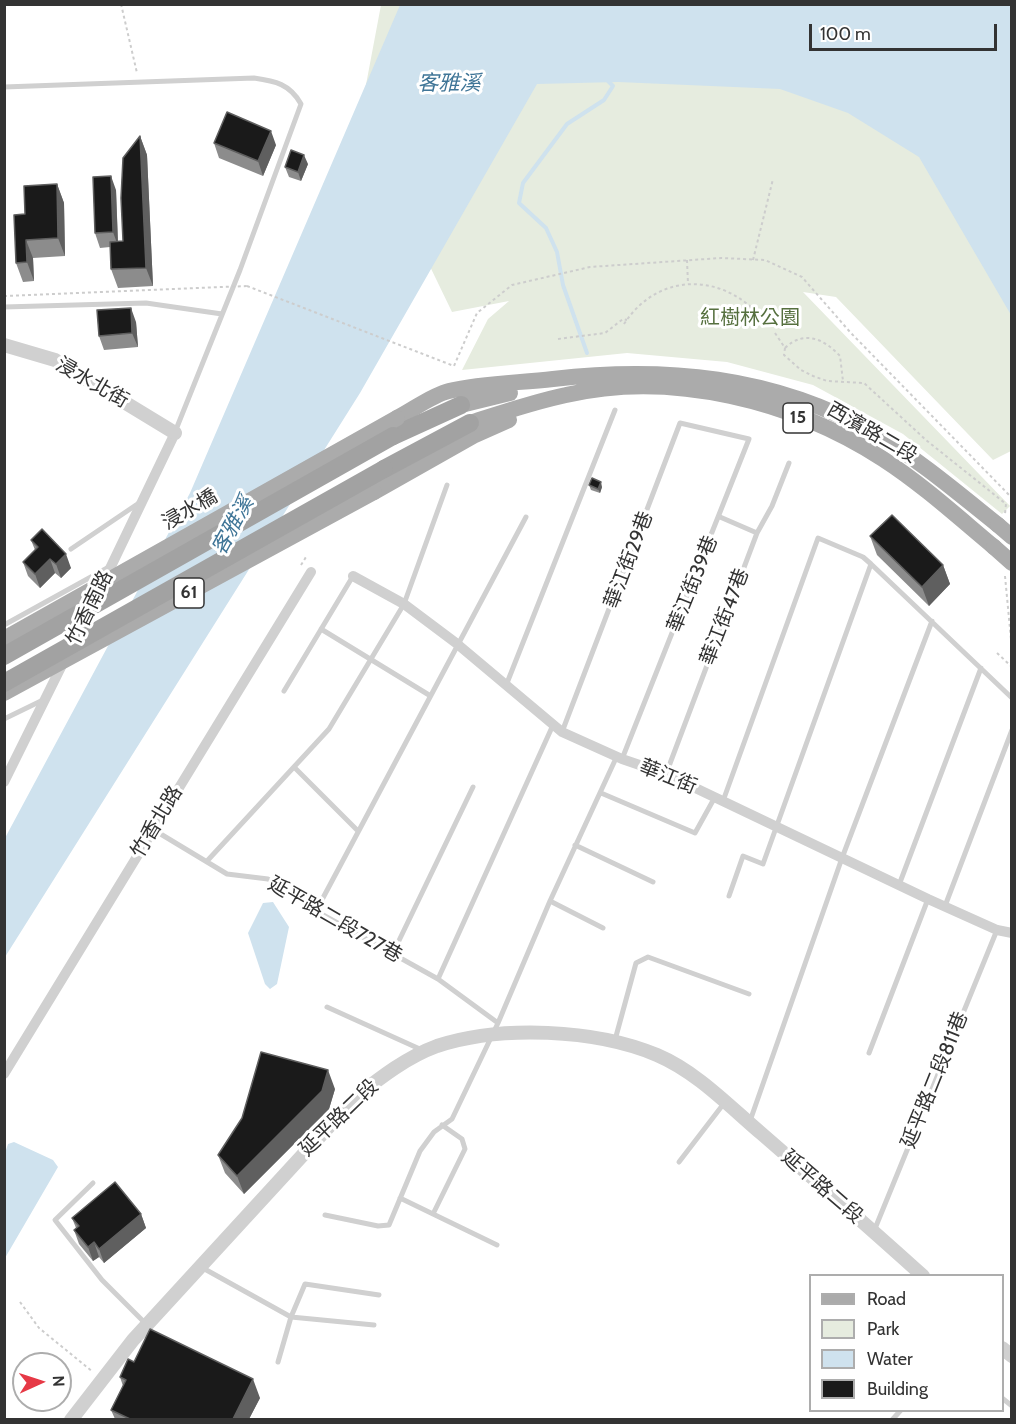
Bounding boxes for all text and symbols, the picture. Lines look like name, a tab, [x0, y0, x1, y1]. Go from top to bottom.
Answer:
scale bar	[812, 12, 1000, 50]
text: 100 m	[820, 23, 871, 45]
water label: 客雅溪	[418, 71, 480, 97]
park label: 紅樹林公園	[700, 306, 800, 330]
street label: 浸水北街	[51, 353, 133, 413]
street label: 西濱路二段	[823, 398, 921, 468]
road number: 15	[783, 403, 813, 433]
street label: 浸水橋	[158, 485, 222, 535]
water label: 客雅溪	[207, 492, 259, 560]
street label: 華江街29巷	[600, 508, 658, 612]
street label: 華江街39巷	[663, 532, 723, 636]
street label: 華江街47巷	[696, 565, 754, 669]
street label: 竹香南路	[62, 567, 118, 649]
road number: 61	[174, 578, 204, 608]
street label: 華江街	[636, 755, 700, 799]
street label: 竹香北路	[126, 782, 188, 862]
street label: 延平路二段727巷	[264, 872, 406, 968]
street label: 延平路二段811巷	[897, 1008, 973, 1152]
street label: 延平路二段	[295, 1075, 383, 1161]
street label: 延平路二段	[776, 1145, 868, 1229]
legend	[809, 1274, 1004, 1412]
text: Road	[867, 1288, 906, 1310]
text: Park	[867, 1318, 899, 1340]
text: Water	[867, 1348, 913, 1370]
north arrow	[12, 1352, 72, 1412]
text: N	[49, 1375, 68, 1387]
text: Building	[867, 1378, 928, 1400]

